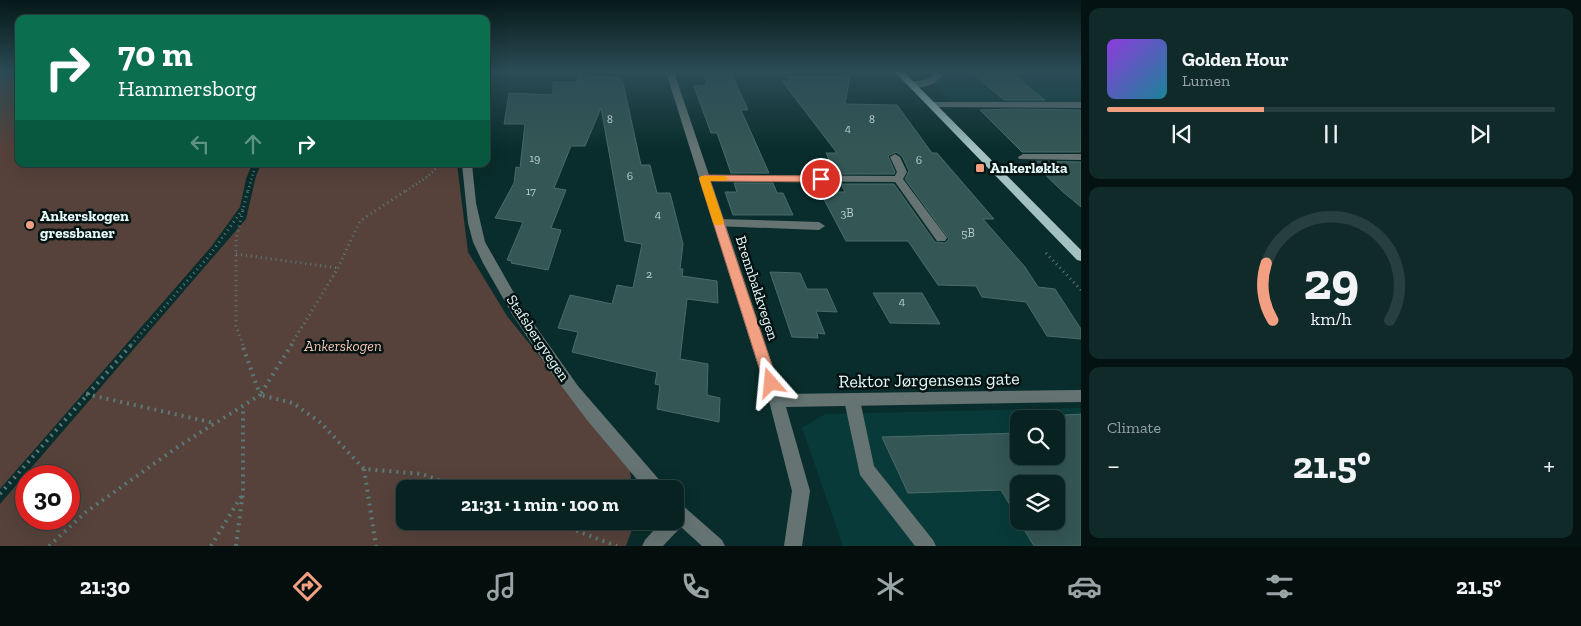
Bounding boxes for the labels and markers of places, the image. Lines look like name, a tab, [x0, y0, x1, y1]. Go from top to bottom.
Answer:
pin	[800, 158, 842, 200]
place label: Ankerløkka	[990, 159, 1068, 177]
marker: Ankerløkka	[974, 162, 986, 174]
place label: Ankerskogen gressbaner	[40, 207, 129, 242]
marker: Ankerskogen gressbaner	[24, 219, 36, 231]

